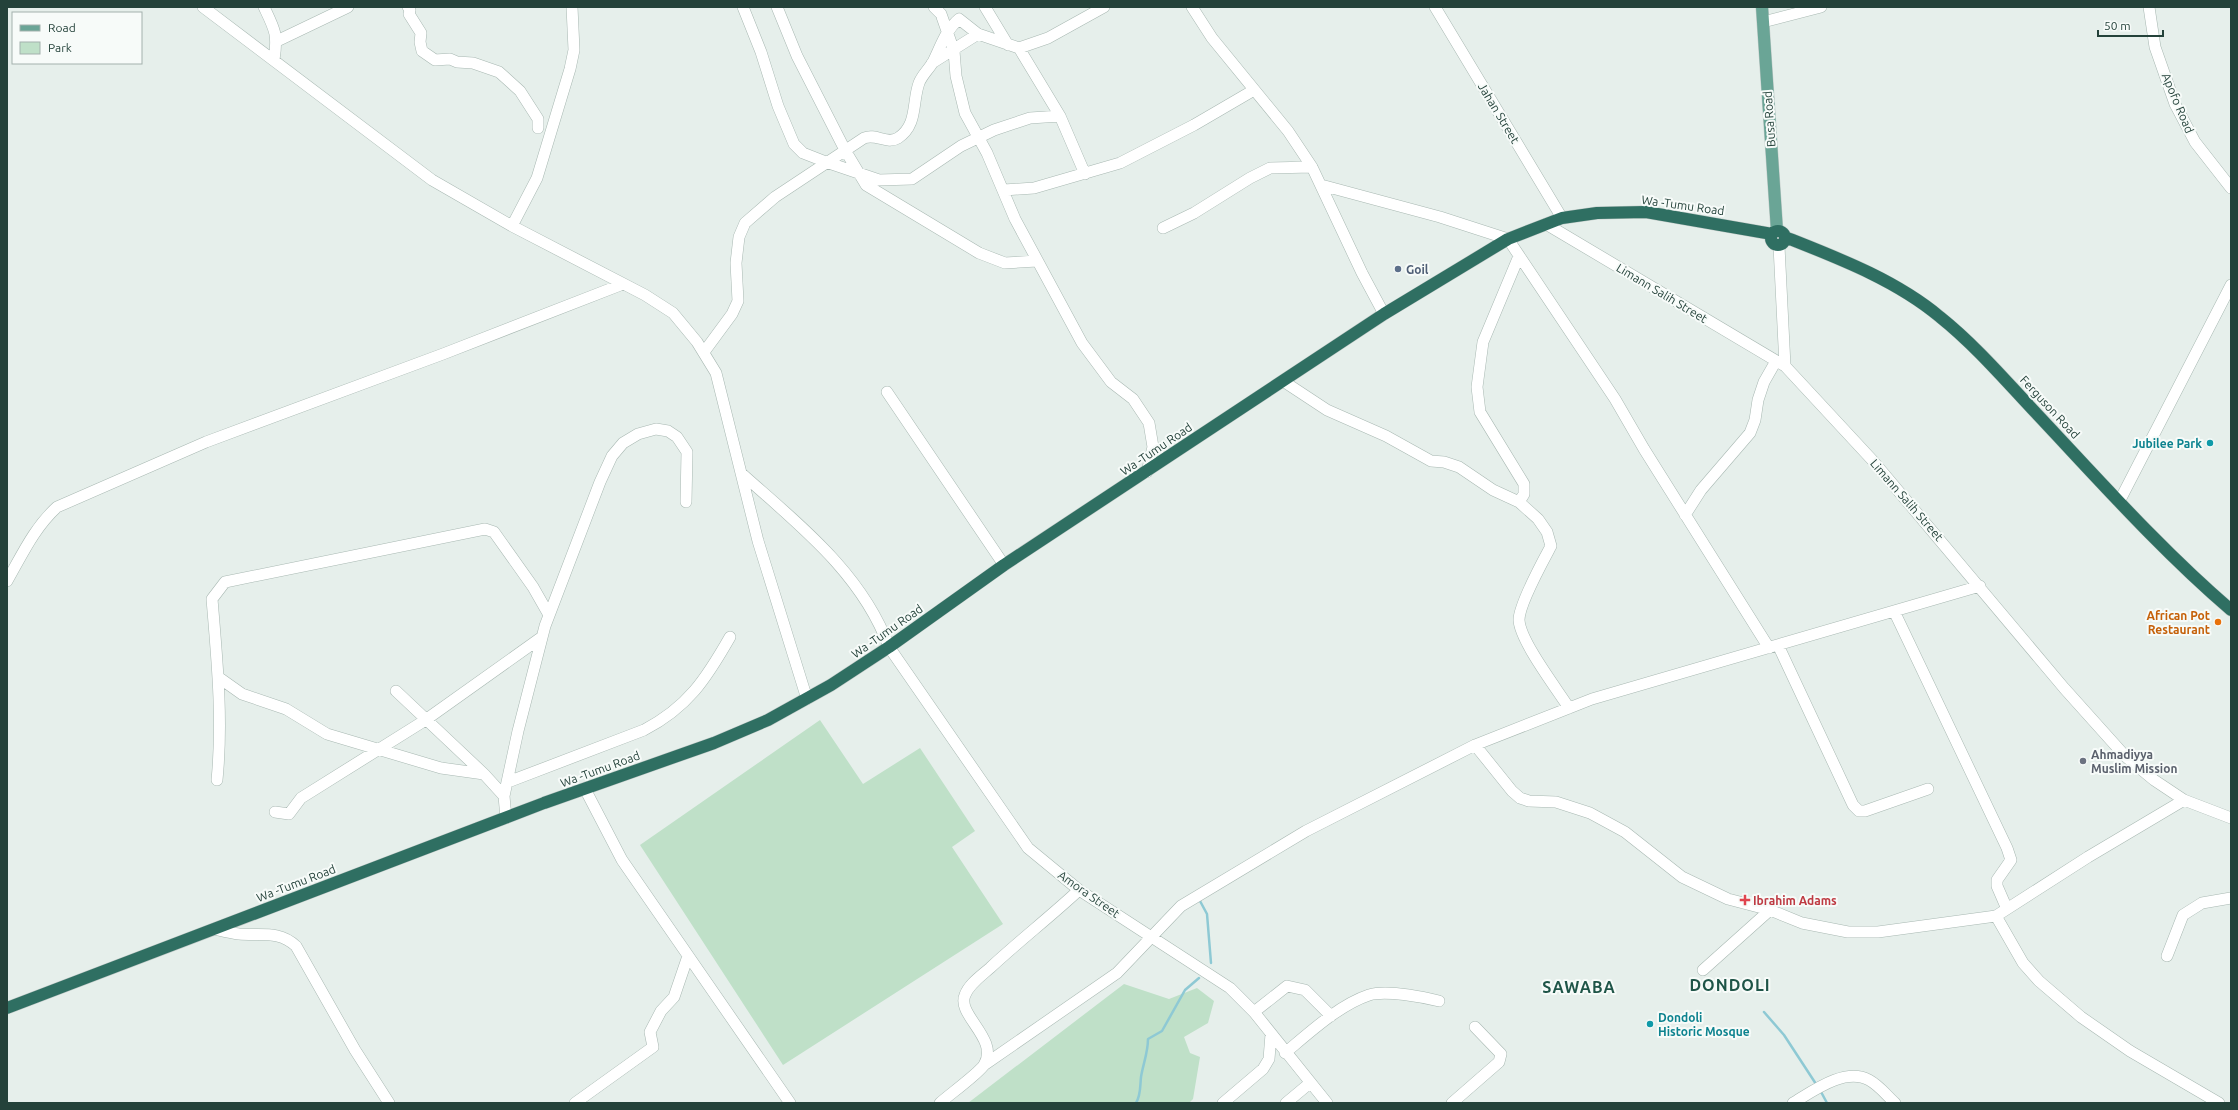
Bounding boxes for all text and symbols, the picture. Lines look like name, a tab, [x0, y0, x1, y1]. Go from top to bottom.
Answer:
legend	[12, 12, 142, 64]
scale bar	[2098, 12, 2163, 38]
text: 50 m	[2104, 19, 2131, 32]
text: Road	[48, 21, 76, 34]
text: Park	[48, 41, 72, 54]
street label: Apofo Road	[2160, 71, 2196, 135]
street label: Jahan Street	[1476, 80, 1522, 146]
street label: Busa Road	[1761, 90, 1777, 148]
street label: Wa -Tumu Road	[1641, 193, 1725, 217]
street label: Limann Salih Street	[1614, 261, 1710, 325]
place label: Goil	[1406, 263, 1429, 276]
marker: Goil	[1393, 264, 1403, 274]
street label: Ferguson Road	[2018, 373, 2082, 441]
street label: Wa -Tumu Road	[1118, 420, 1194, 478]
place label: Jubilee Park	[2132, 437, 2202, 450]
marker: Jubilee Park	[2205, 438, 2215, 448]
street label: Limann Salih Street	[1868, 457, 1946, 544]
street label: Wa -Tumu Road	[849, 602, 925, 660]
place label: African Pot Restaurant	[2146, 609, 2210, 636]
marker: African Pot Restaurant	[2213, 617, 2223, 627]
place label: Ahmadiyya Muslim Mission	[2091, 748, 2177, 775]
street label: Wa -Tumu Road	[559, 749, 641, 789]
marker: Ahmadiyya Muslim Mission	[2078, 756, 2088, 766]
street label: Wa -Tumu Road	[255, 862, 337, 904]
street label: Amora Street	[1056, 868, 1123, 920]
place label: Ibrahim Adams	[1753, 894, 1837, 907]
marker: Ibrahim Adams	[1740, 895, 1750, 905]
district label: DONDOLI	[1689, 976, 1771, 994]
district label: SAWABA	[1542, 978, 1616, 996]
place label: Dondoli Historic Mosque	[1658, 1011, 1750, 1038]
marker: Dondoli Historic Mosque	[1645, 1019, 1655, 1029]

